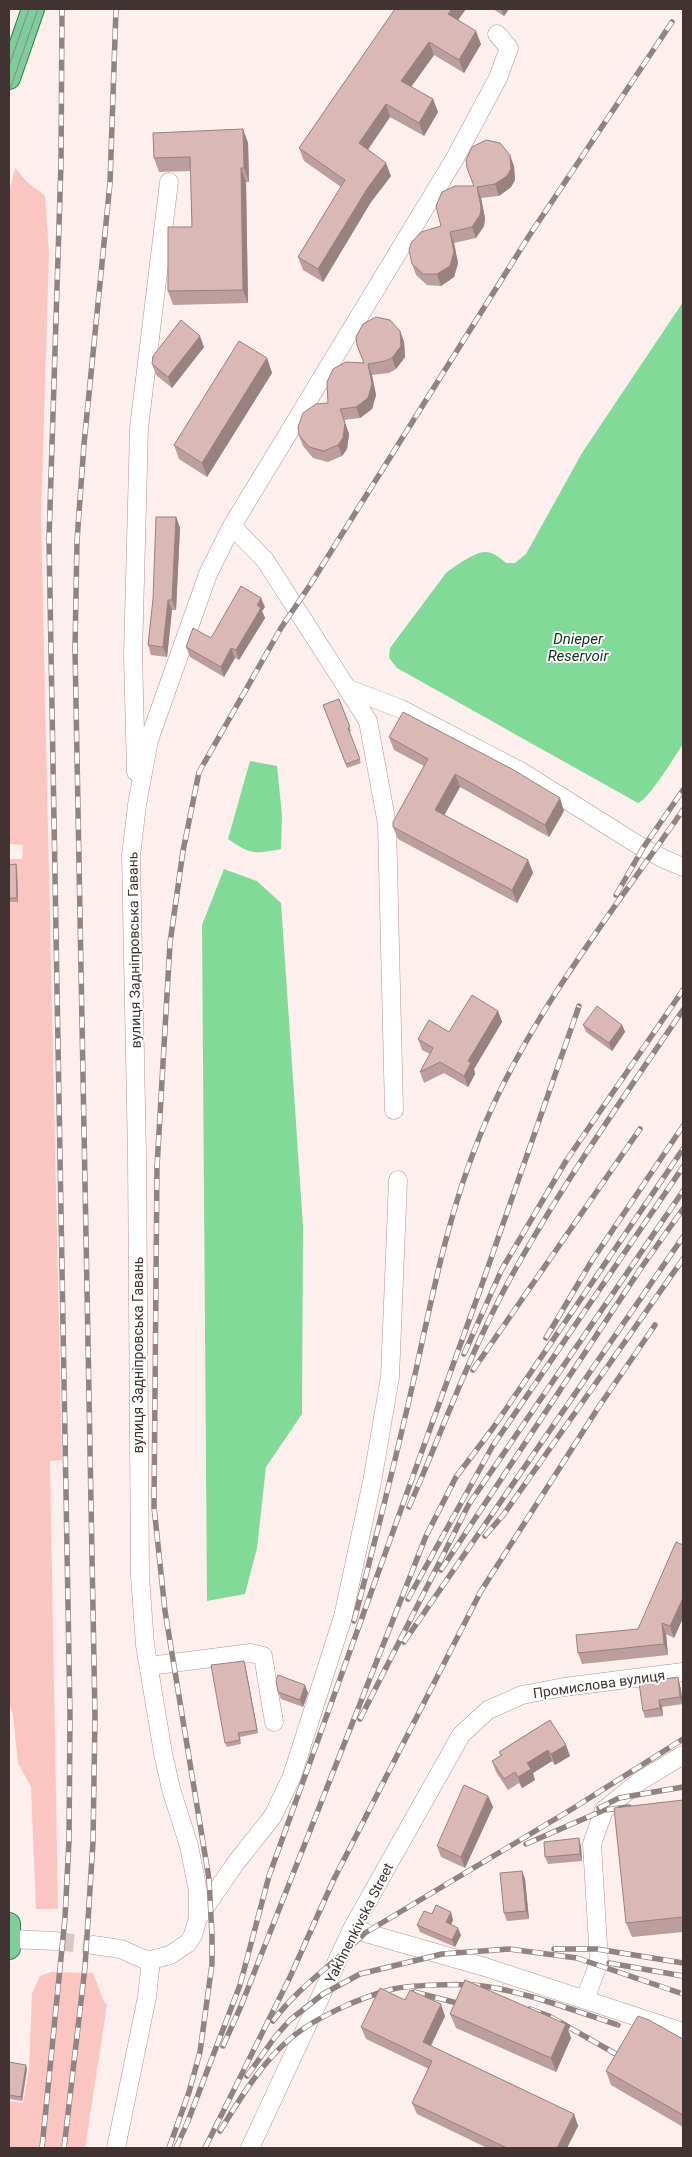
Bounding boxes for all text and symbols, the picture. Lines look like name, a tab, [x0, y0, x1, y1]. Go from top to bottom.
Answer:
water label: Dnieper Reservoir	[548, 630, 609, 665]
street label: вулиця Задніпровська Гавань	[124, 852, 144, 1048]
street label: вулиця Задніпровська Гавань	[130, 1257, 146, 1453]
street label: Промислова вулиця	[532, 1667, 666, 1701]
street label: Yakhnenkivska Street	[322, 1860, 396, 1986]

